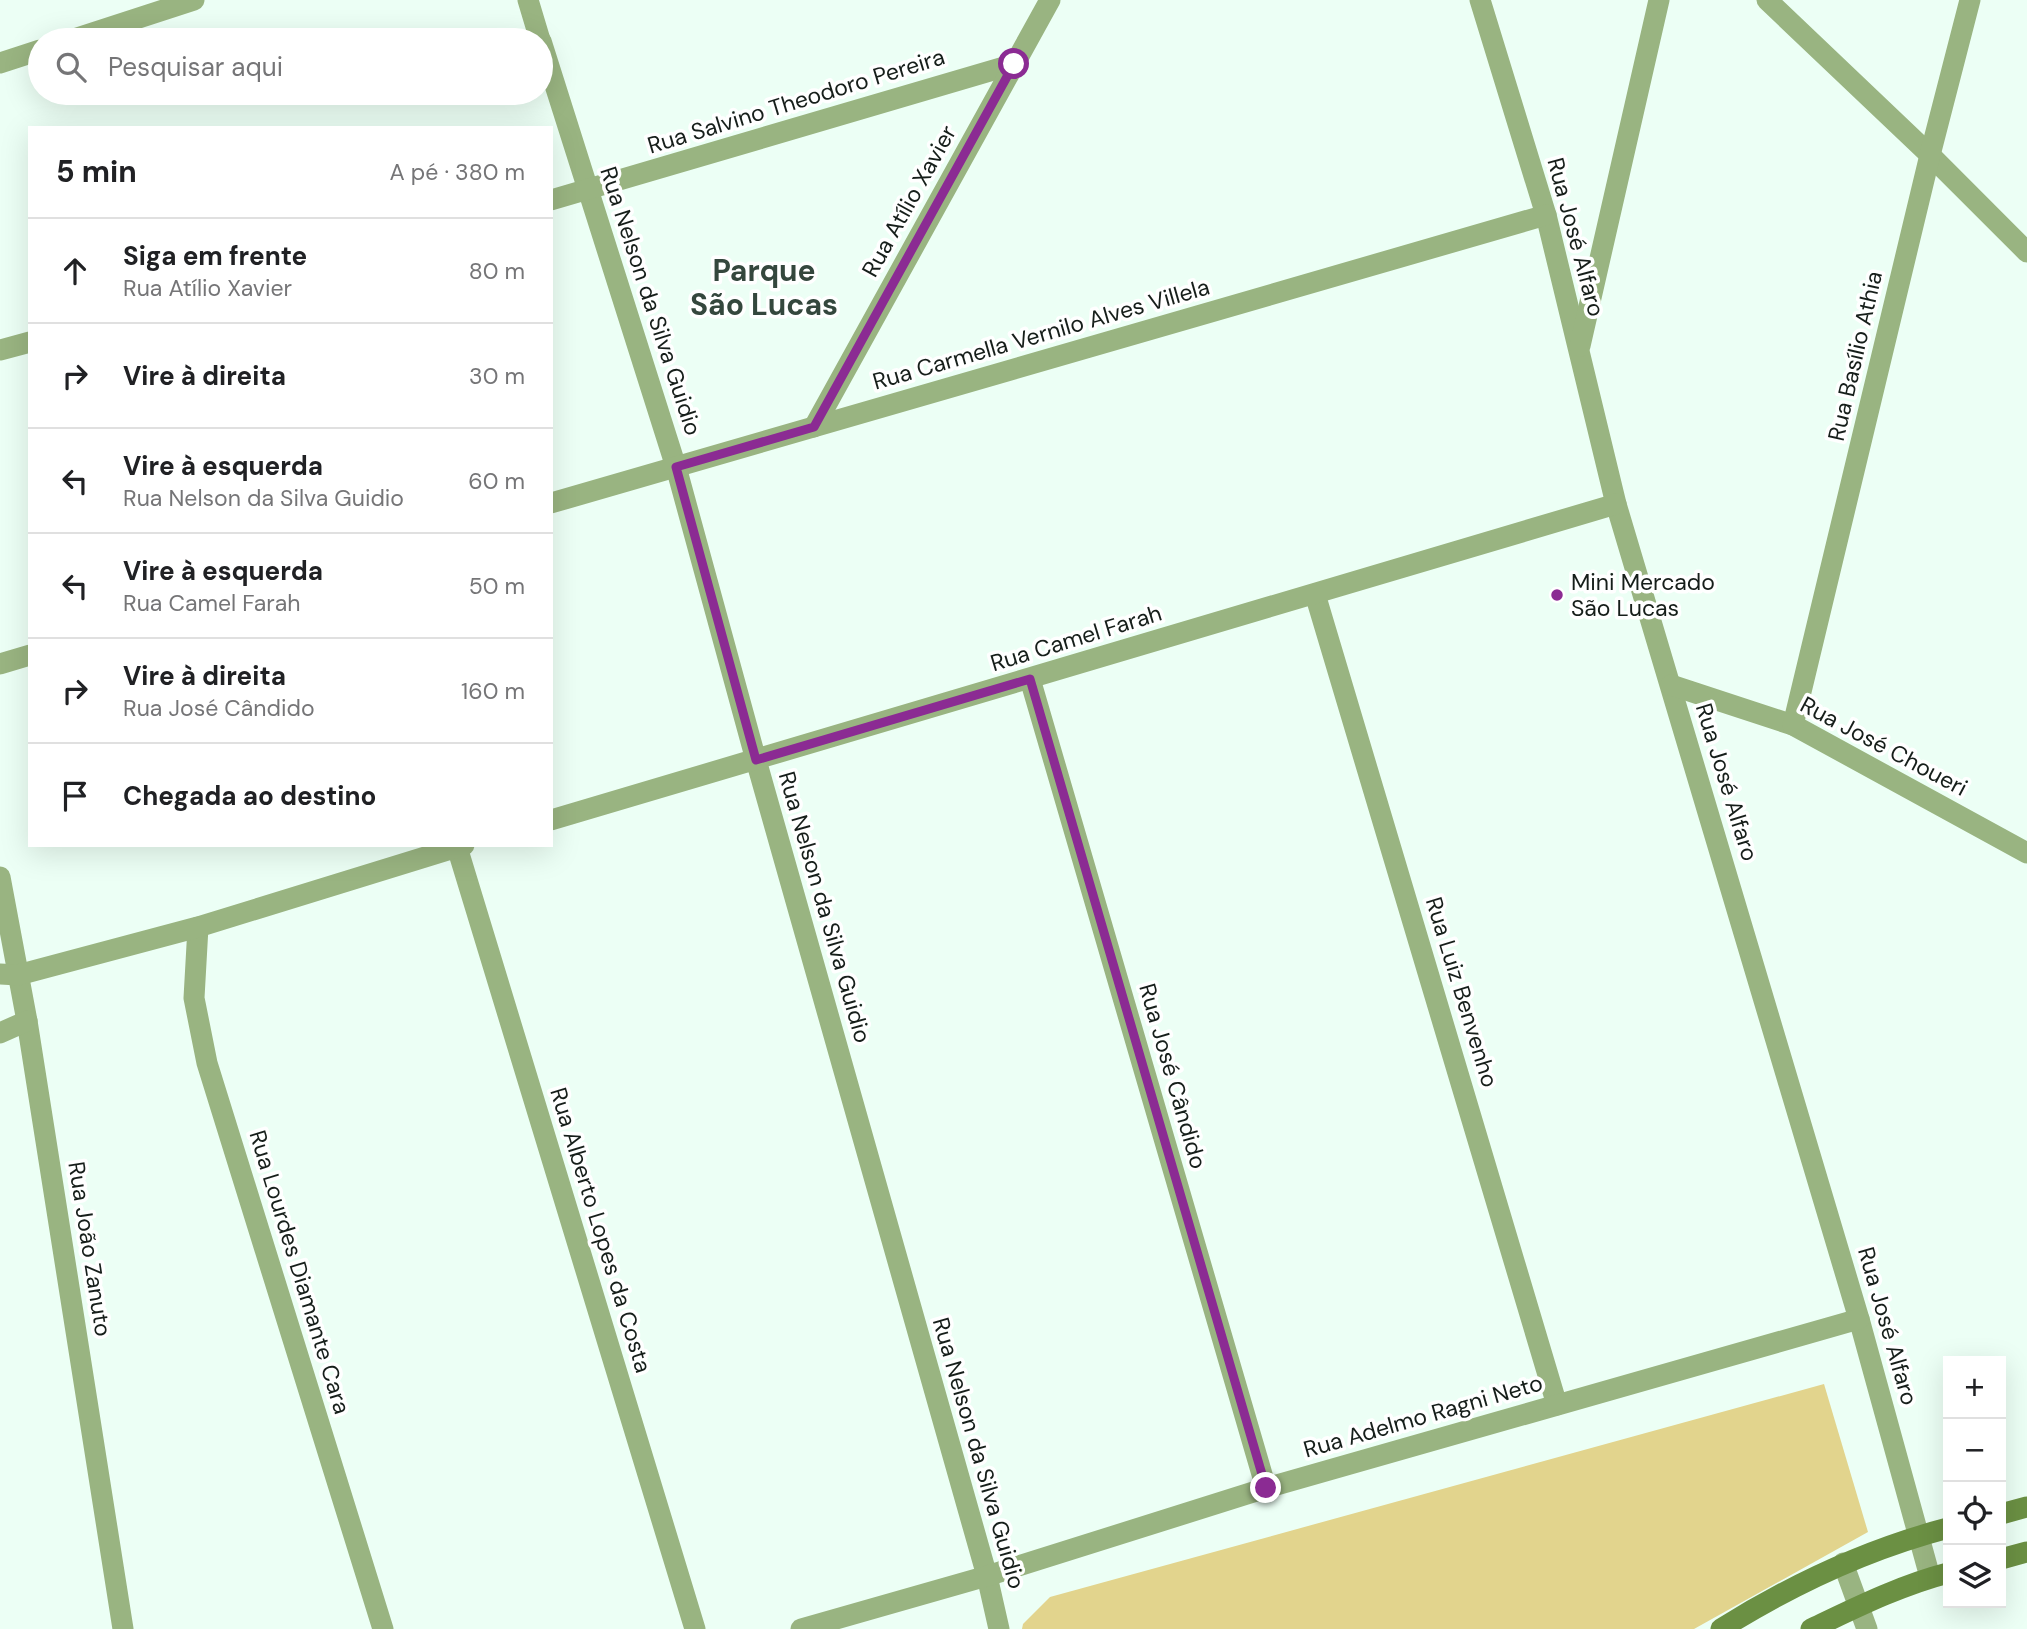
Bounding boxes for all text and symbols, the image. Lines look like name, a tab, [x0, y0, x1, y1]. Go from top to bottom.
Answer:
search box	[28, 28, 553, 105]
street label: Rua Salvino Theodoro Pereira	[644, 41, 948, 161]
icon: search	[52, 48, 90, 86]
route start	[998, 48, 1029, 79]
text: Pesquisar aqui	[108, 50, 283, 84]
street label: Rua Atílio Xavier	[855, 120, 963, 282]
text: 5 min	[56, 152, 137, 191]
street label: Rua José Alfaro	[1540, 154, 1612, 320]
text: A pé · 380 m	[389, 157, 525, 187]
street label: Rua Nelson da Silva Guidio	[593, 163, 709, 439]
text: Siga em frente	[123, 239, 307, 273]
district label: Parque São Lucas	[690, 251, 838, 324]
icon: ahead	[56, 252, 94, 290]
text: 80 m	[469, 256, 525, 286]
street label: Rua Basílio Athia	[1821, 268, 1889, 444]
street label: Rua Carmella Vernilo Alves Villela	[869, 271, 1213, 397]
text: Rua Atílio Xavier	[123, 273, 292, 303]
icon: right	[56, 357, 94, 395]
text: Vire à direita	[123, 359, 286, 393]
text: 30 m	[469, 361, 525, 391]
text: Vire à esquerda	[123, 449, 323, 483]
icon: left	[56, 462, 94, 500]
text: 60 m	[468, 466, 525, 496]
text: Rua Nelson da Silva Guidio	[123, 483, 404, 513]
text: Vire à esquerda	[123, 554, 323, 588]
icon: left	[56, 567, 94, 605]
place label: Mini Mercado São Lucas	[1571, 567, 1715, 623]
text: 50 m	[469, 571, 525, 601]
marker: Mini Mercado São Lucas	[1549, 587, 1565, 603]
text: Rua Camel Farah	[123, 588, 301, 618]
street label: Rua Camel Farah	[987, 598, 1165, 678]
text: Vire à direita	[123, 659, 286, 693]
icon: right	[56, 672, 94, 710]
text: 160 m	[461, 676, 525, 706]
street label: Rua José Choueri	[1795, 689, 1973, 803]
text: Rua José Cândido	[123, 693, 315, 723]
street label: Rua José Alfaro	[1689, 700, 1765, 864]
street label: Rua Nelson da Silva Guidio	[772, 768, 878, 1046]
icon: arrive	[56, 777, 94, 815]
text: Chegada ao destino	[123, 779, 376, 813]
street label: Rua Luiz Benvenho	[1419, 893, 1505, 1091]
street label: Rua José Cândido	[1132, 980, 1214, 1172]
street label: Rua Alberto Lopes da Costa	[543, 1084, 659, 1376]
street label: Rua Lourdes Diamante Cara	[243, 1126, 357, 1418]
street label: Rua João Zanuto	[61, 1159, 119, 1339]
street label: Rua José Alfaro	[1851, 1243, 1925, 1409]
street label: Rua Nelson da Silva Guidio	[926, 1314, 1032, 1592]
map controls	[1943, 1356, 2006, 1608]
button: +	[1943, 1356, 2006, 1419]
street label: Rua Adelmo Ragni Neto	[1300, 1367, 1546, 1465]
button: −	[1943, 1419, 2006, 1482]
route end	[1250, 1472, 1281, 1503]
button: locate	[1943, 1482, 2006, 1545]
button: layers	[1943, 1545, 2006, 1608]

